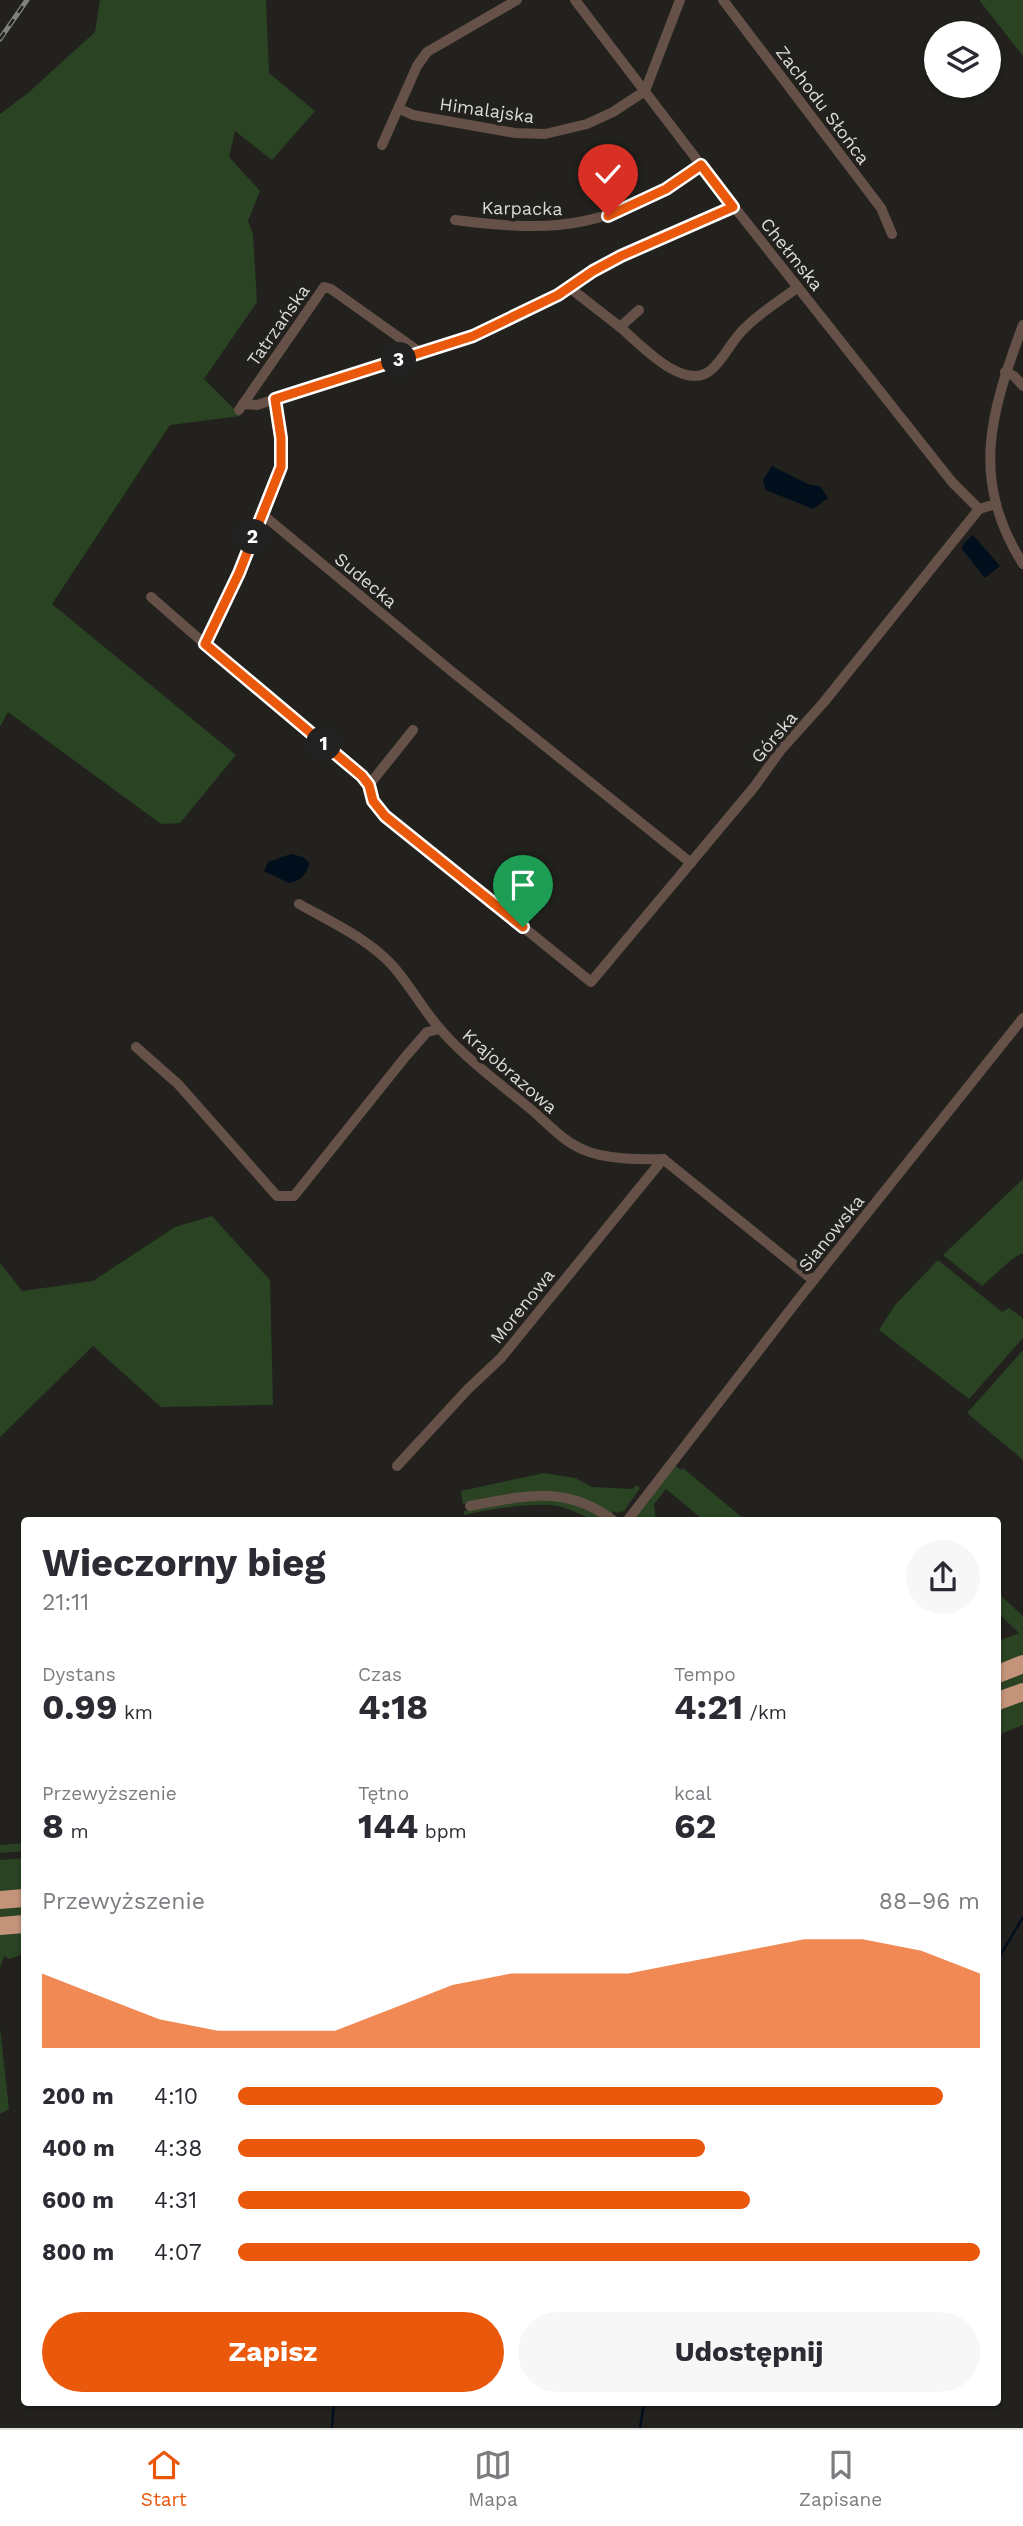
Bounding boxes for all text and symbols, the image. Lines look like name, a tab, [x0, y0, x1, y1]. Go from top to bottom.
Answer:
map controls	[924, 21, 1001, 98]
button: layers	[924, 21, 1001, 98]
street label: Zachodu Słońca	[772, 42, 874, 168]
street label: Himalajska	[438, 93, 536, 127]
pin	[578, 144, 638, 216]
icon: check	[589, 155, 627, 193]
street label: Karpacka	[481, 197, 563, 219]
street label: Chełmska	[756, 213, 828, 295]
street label: Tatrzańska	[242, 280, 314, 370]
pin: 3	[382, 342, 416, 378]
text: 3	[393, 348, 404, 371]
pin: 2	[236, 520, 270, 554]
text: 2	[247, 525, 258, 548]
street label: Sudecka	[331, 548, 401, 612]
street label: Górska	[747, 707, 801, 767]
pin: 1	[306, 726, 342, 762]
text: 1	[319, 732, 328, 755]
pin	[493, 855, 553, 927]
icon: arrive	[504, 866, 542, 904]
street label: Krajobrazowa	[458, 1024, 562, 1118]
street label: Sianowska	[794, 1190, 868, 1276]
street label: Morenowa	[485, 1264, 559, 1348]
button: share	[906, 1540, 980, 1614]
text: Wieczorny bieg	[42, 1541, 325, 1585]
text: 21:11	[42, 1589, 89, 1616]
text: Dystans	[42, 1663, 116, 1686]
text: Czas	[358, 1663, 402, 1686]
text: Tempo	[674, 1663, 736, 1686]
text: 0.99	[42, 1686, 117, 1728]
text: 4:18	[358, 1686, 428, 1728]
text: 4:21	[674, 1686, 743, 1728]
text: km	[117, 1701, 153, 1724]
text: /km	[743, 1701, 787, 1724]
text: Przewyższenie	[42, 1782, 177, 1805]
text: Tętno	[358, 1782, 409, 1805]
text: kcal	[674, 1782, 712, 1805]
text: 8	[42, 1805, 64, 1847]
text: 144	[358, 1805, 418, 1847]
text: 62	[674, 1805, 716, 1847]
text: m	[64, 1820, 89, 1843]
text: bpm	[418, 1820, 467, 1843]
text: Przewyższenie	[42, 1888, 205, 1915]
text: 88–96 m	[879, 1888, 980, 1915]
text: 200 m	[42, 2083, 114, 2110]
text: 4:10	[154, 2083, 198, 2110]
text: 400 m	[42, 2135, 115, 2162]
text: 4:38	[154, 2135, 202, 2162]
text: 600 m	[42, 2187, 114, 2214]
text: 4:31	[154, 2187, 197, 2214]
text: 800 m	[42, 2239, 114, 2266]
text: 4:07	[154, 2239, 202, 2266]
button: Zapisz	[42, 2312, 504, 2392]
button: Udostępnij	[518, 2312, 980, 2392]
tab: Start	[141, 2446, 187, 2511]
tab: Mapa	[468, 2446, 518, 2511]
tab: Zapisane	[799, 2446, 882, 2511]

